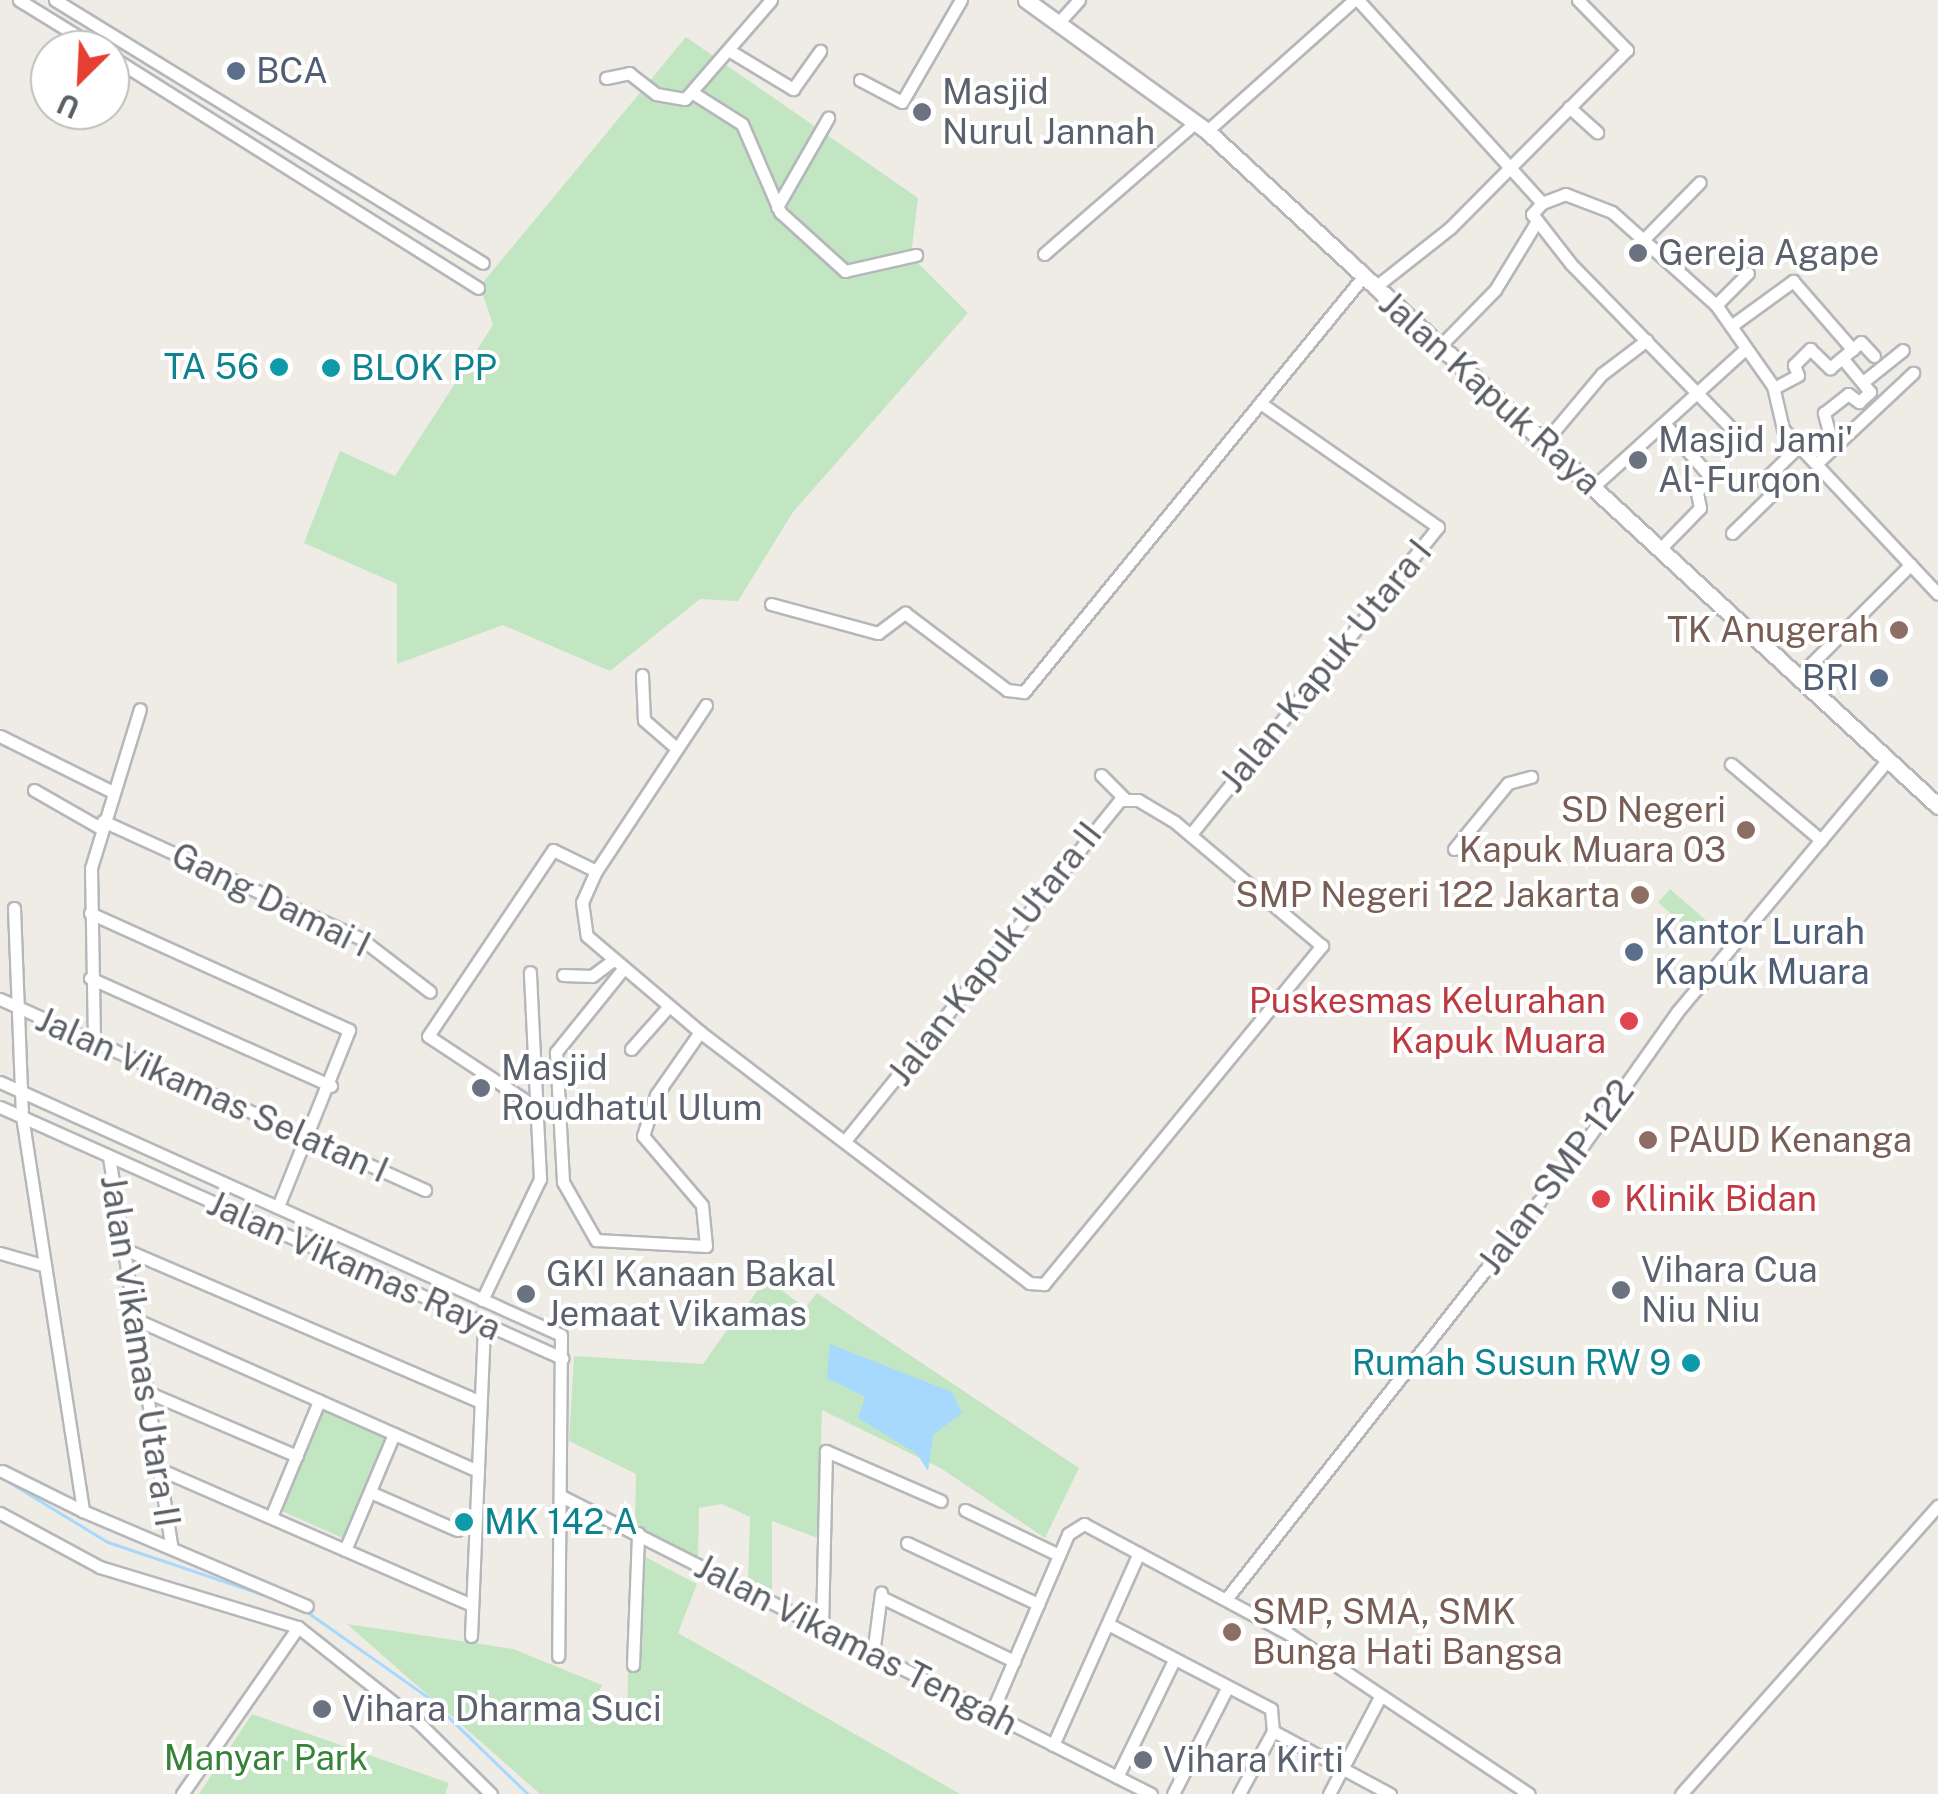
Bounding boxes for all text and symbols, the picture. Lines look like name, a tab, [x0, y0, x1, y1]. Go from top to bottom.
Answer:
north arrow	[30, 30, 130, 130]
place label: BCA	[256, 50, 328, 92]
marker: BCA	[225, 60, 247, 82]
place label: Masjid Nurul Jannah	[942, 71, 1155, 153]
text: U	[52, 87, 84, 125]
marker: Masjid Nurul Jannah	[911, 101, 933, 123]
place label: Gereja Agape	[1658, 232, 1879, 274]
marker: Gereja Agape	[1627, 242, 1649, 264]
street label: Jalan Kapuk Raya	[1371, 283, 1609, 503]
place label: TA 56	[164, 346, 259, 388]
place label: BLOK PP	[351, 347, 497, 389]
marker: TA 56	[268, 356, 290, 378]
marker: BLOK PP	[320, 357, 342, 379]
place label: Masjid Jami' Al-Furqon	[1658, 419, 1854, 501]
marker: Masjid Jami' Al-Furqon	[1627, 449, 1649, 471]
street label: Jalan Kapuk Utara I	[1211, 531, 1441, 801]
place label: TK Anugerah	[1667, 609, 1879, 651]
marker: TK Anugerah	[1888, 619, 1910, 641]
place label: BRI	[1802, 657, 1859, 699]
marker: BRI	[1868, 667, 1890, 689]
place label: SD Negeri Kapuk Muara 03	[1459, 789, 1726, 871]
street label: Jalan Kapuk Utara II	[879, 814, 1111, 1094]
marker: SD Negeri Kapuk Muara 03	[1735, 819, 1757, 841]
street label: Gang Damai I	[165, 834, 377, 966]
place label: SMP Negeri 122 Jakarta	[1235, 874, 1620, 916]
marker: SMP Negeri 122 Jakarta	[1629, 884, 1651, 906]
place label: Kantor Lurah Kapuk Muara	[1654, 911, 1869, 993]
marker: Kantor Lurah Kapuk Muara	[1623, 941, 1645, 963]
place label: Puskesmas Kelurahan Kapuk Muara	[1249, 980, 1606, 1062]
street label: Jalan Vikamas Selatan I	[29, 998, 395, 1192]
marker: Puskesmas Kelurahan Kapuk Muara	[1616, 1008, 1642, 1034]
place label: Masjid Roudhatul Ulum	[501, 1047, 762, 1129]
street label: Jalan SMP 122	[1469, 1072, 1643, 1282]
marker: Masjid Roudhatul Ulum	[470, 1077, 492, 1099]
place label: PAUD Kenanga	[1668, 1119, 1912, 1161]
marker: PAUD Kenanga	[1637, 1129, 1659, 1151]
street label: Jalan Vikamas Utara II	[91, 1172, 189, 1530]
place label: Klinik Bidan	[1624, 1178, 1817, 1220]
street label: Jalan Vikamas Raya	[200, 1182, 508, 1350]
marker: Klinik Bidan	[1588, 1186, 1614, 1212]
place label: Vihara Cua Niu Niu	[1641, 1249, 1818, 1331]
place label: GKI Kanaan Bakal Jemaat Vikamas	[546, 1253, 836, 1335]
marker: Vihara Cua Niu Niu	[1610, 1279, 1632, 1301]
marker: GKI Kanaan Bakal Jemaat Vikamas	[515, 1283, 537, 1305]
place label: Rumah Susun RW 9	[1352, 1342, 1671, 1384]
marker: Rumah Susun RW 9	[1680, 1352, 1702, 1374]
place label: MK 142 A	[484, 1501, 638, 1543]
marker: MK 142 A	[453, 1511, 475, 1533]
street label: Jalan Vikamas Tengah	[687, 1545, 1025, 1745]
place label: SMP, SMA, SMK Bunga Hati Bangsa	[1252, 1591, 1563, 1673]
marker: SMP, SMA, SMK Bunga Hati Bangsa	[1221, 1621, 1243, 1643]
place label: Vihara Dharma Suci	[342, 1688, 662, 1730]
marker: Vihara Dharma Suci	[311, 1698, 333, 1720]
park label: Manyar Park	[164, 1737, 368, 1779]
place label: Vihara Kirti	[1163, 1739, 1344, 1781]
marker: Vihara Kirti	[1132, 1749, 1154, 1771]

